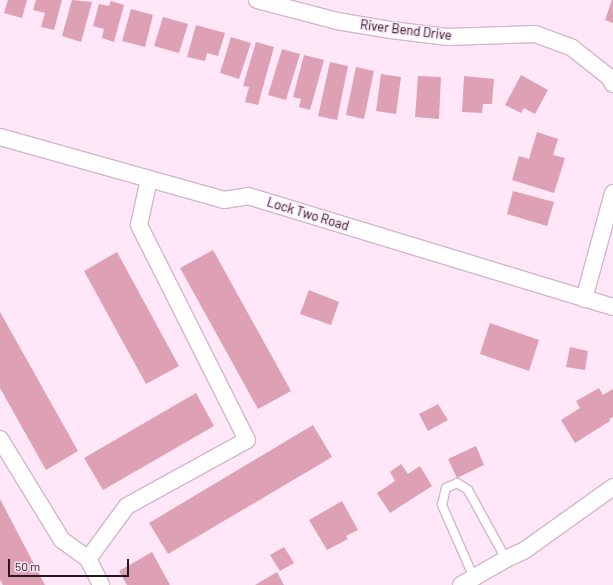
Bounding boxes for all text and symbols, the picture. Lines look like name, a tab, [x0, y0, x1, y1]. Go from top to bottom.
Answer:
street label: River Bend Drive	[359, 17, 453, 43]
street label: Lock Two Road	[265, 194, 351, 234]
scale bar	[10, 551, 131, 577]
text: 50 m	[15, 559, 40, 573]

